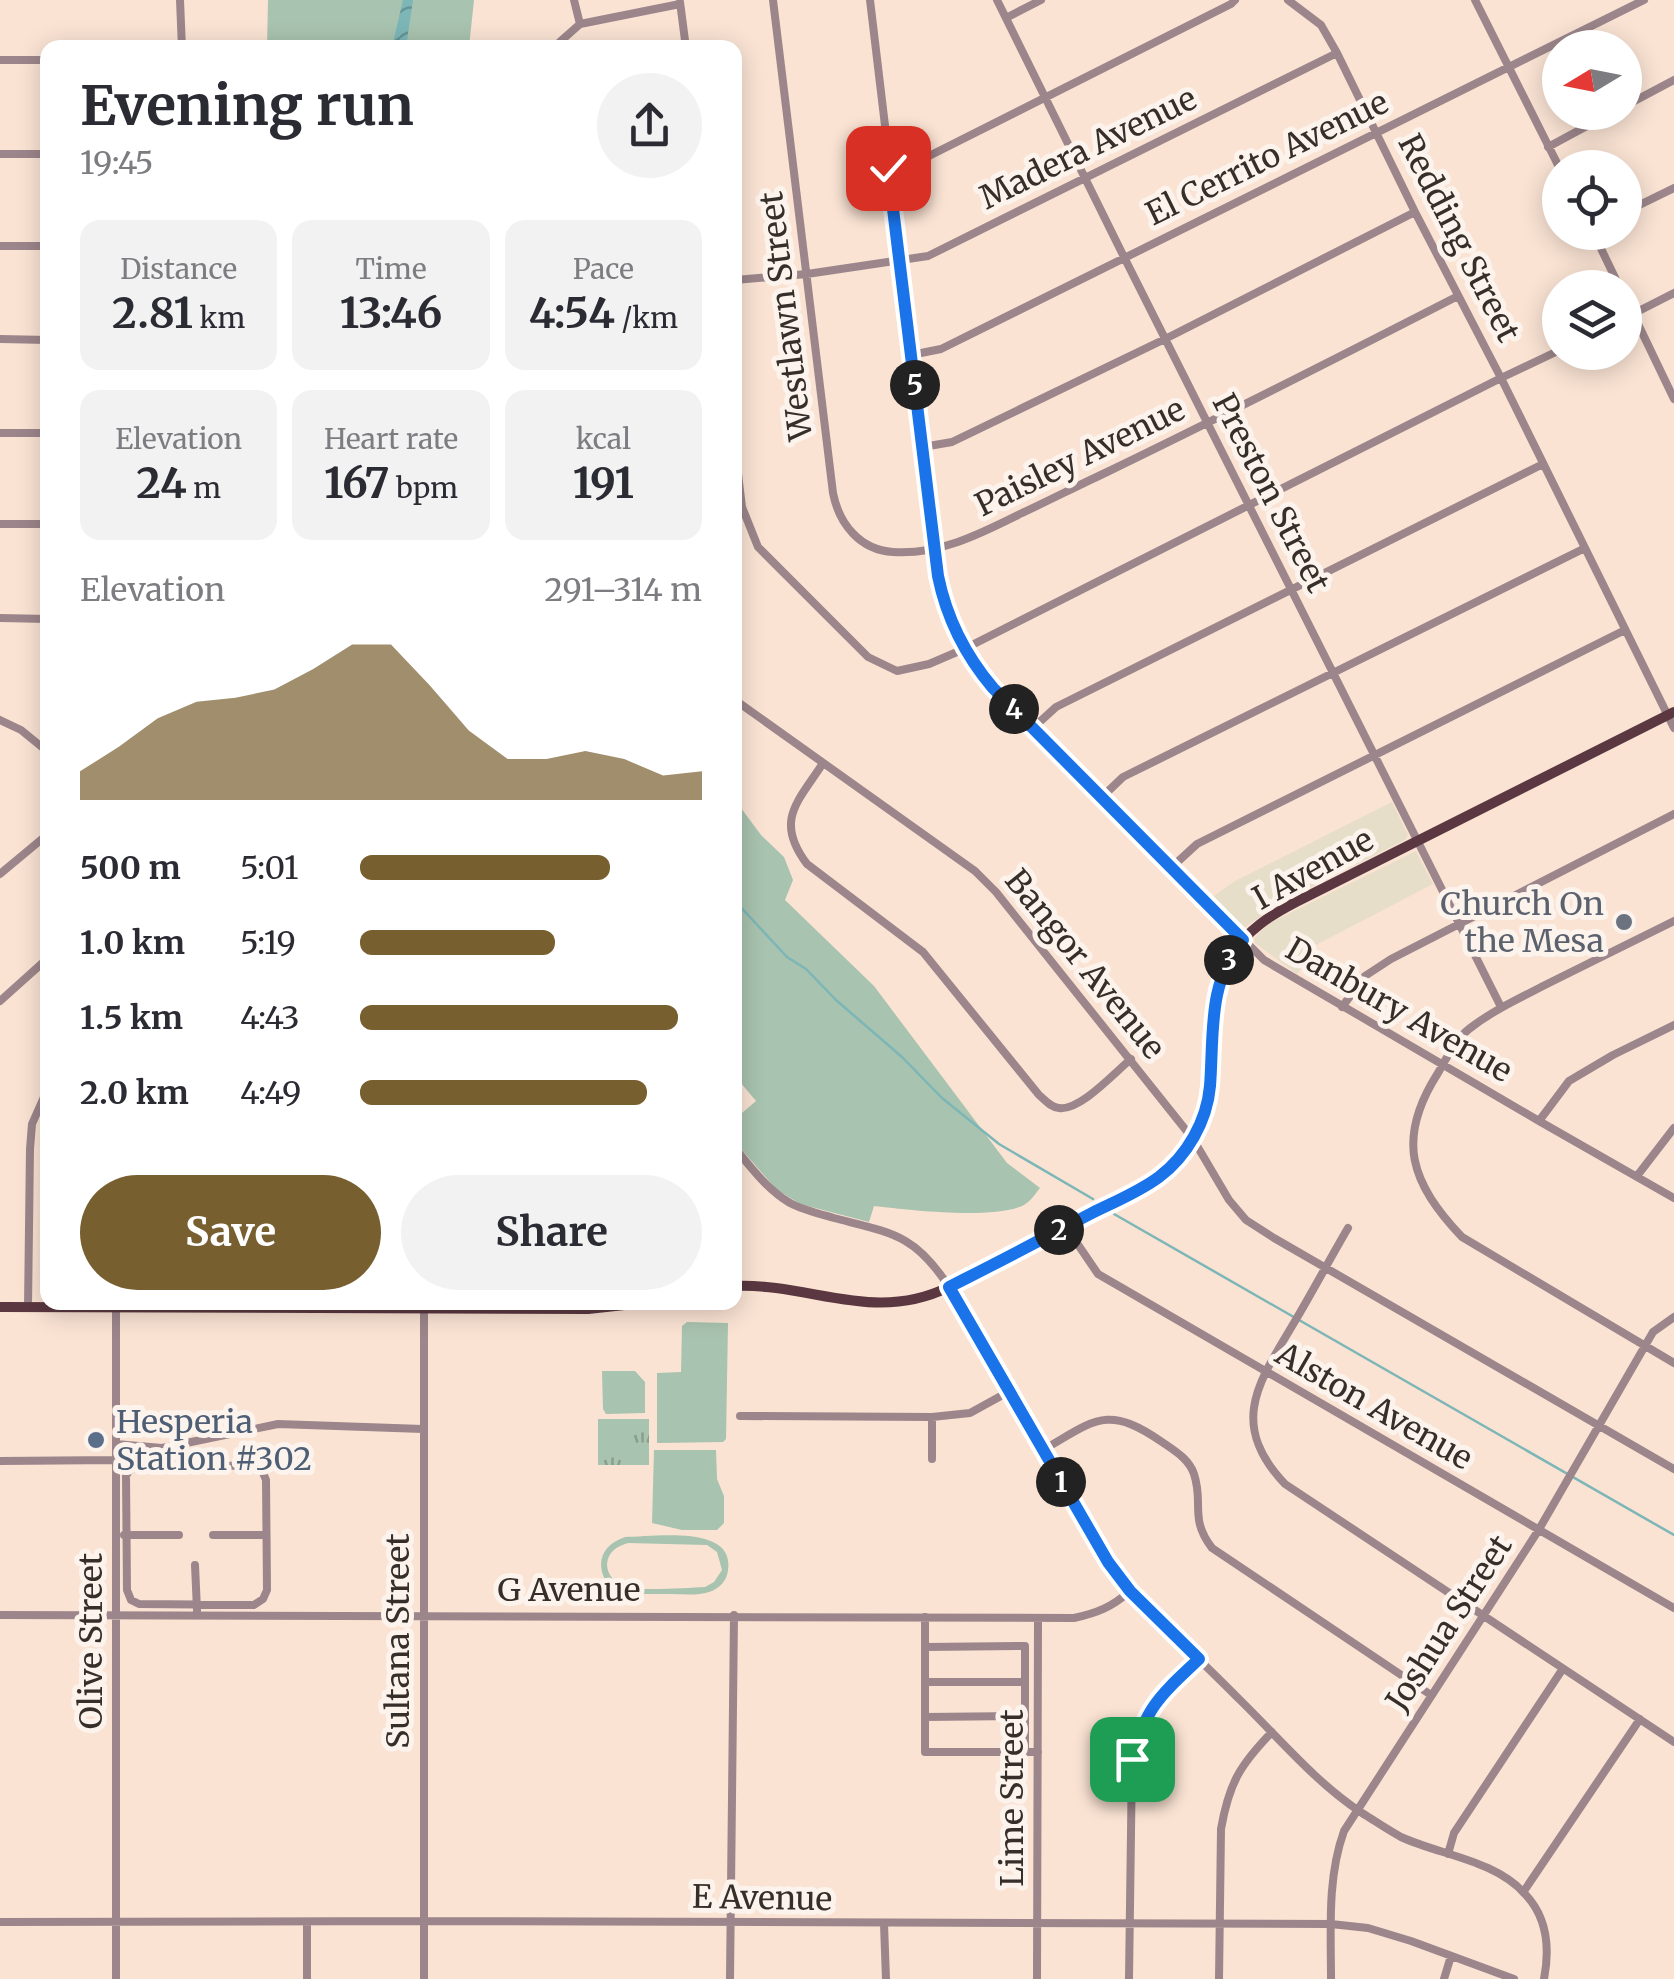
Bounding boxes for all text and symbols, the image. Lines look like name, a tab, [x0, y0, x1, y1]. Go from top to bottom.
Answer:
north arrow	[1542, 30, 1642, 130]
map controls	[1542, 30, 1642, 370]
text: Evening run	[80, 71, 414, 140]
button: share	[597, 73, 702, 178]
street label: Madera Avenue	[973, 78, 1203, 218]
street label: El Cerrito Avenue	[1139, 82, 1395, 234]
pin	[846, 126, 931, 211]
street label: Redding Street	[1389, 127, 1529, 349]
icon: check	[861, 141, 916, 196]
text: 19:45	[80, 143, 154, 183]
button: locate	[1542, 150, 1642, 250]
street label: Westlawn Street	[751, 189, 821, 444]
text: Distance	[120, 251, 237, 287]
text: Time	[355, 251, 426, 287]
text: Pace	[573, 251, 634, 287]
button: layers	[1542, 270, 1642, 370]
text: 2.81	[112, 287, 193, 339]
text: 13:46	[340, 287, 442, 339]
text: 4:54	[529, 287, 615, 339]
text: km	[193, 300, 245, 336]
text: /km	[615, 300, 678, 336]
pin: 5	[890, 360, 940, 410]
text: 5	[907, 367, 923, 403]
street label: Preston Street	[1204, 387, 1338, 599]
street label: Paisley Avenue	[969, 389, 1191, 525]
text: Elevation	[115, 421, 242, 457]
text: Heart rate	[324, 421, 458, 457]
text: kcal	[576, 421, 631, 457]
text: 24	[136, 457, 187, 509]
text: 167	[324, 457, 389, 509]
text: 191	[573, 457, 634, 509]
text: m	[187, 470, 221, 506]
text: bpm	[389, 470, 458, 506]
text: Elevation	[80, 570, 225, 610]
text: 291–314 m	[544, 570, 702, 610]
pin: 4	[989, 684, 1039, 734]
text: 4	[1005, 691, 1023, 727]
street label: I Avenue	[1246, 820, 1380, 918]
text: 500 m	[80, 848, 181, 888]
text: 5:01	[240, 848, 298, 888]
street label: Bangor Avenue	[996, 861, 1174, 1067]
place label: Church On the Mesa	[1440, 884, 1604, 961]
marker: Church On the Mesa	[1613, 911, 1635, 933]
text: 1.0 km	[80, 923, 185, 963]
text: 5:19	[240, 923, 296, 963]
street label: Danbury Avenue	[1279, 929, 1519, 1091]
pin: 3	[1204, 935, 1254, 985]
text: 3	[1221, 942, 1237, 978]
text: 1.5 km	[80, 998, 183, 1038]
text: 4:43	[240, 998, 300, 1038]
text: 2.0 km	[80, 1073, 189, 1113]
text: 4:49	[240, 1073, 301, 1113]
button: Save	[80, 1175, 381, 1290]
button: Share	[401, 1175, 702, 1290]
pin: 2	[1034, 1205, 1084, 1255]
text: 2	[1051, 1212, 1067, 1248]
street label: Alston Avenue	[1268, 1333, 1479, 1478]
place label: Hesperia Station #302	[116, 1402, 312, 1479]
marker: Hesperia Station #302	[85, 1429, 107, 1451]
pin: 1	[1036, 1457, 1086, 1507]
text: 1	[1055, 1464, 1067, 1500]
street label: Joshua Street	[1377, 1527, 1521, 1719]
street label: Sultana Street	[378, 1533, 418, 1749]
street label: Olive Street	[71, 1552, 111, 1729]
street label: G Avenue	[497, 1570, 641, 1610]
street label: Lime Street	[992, 1709, 1032, 1887]
pin	[1090, 1717, 1175, 1802]
icon: arrive	[1105, 1732, 1160, 1787]
street label: E Avenue	[692, 1877, 832, 1919]

